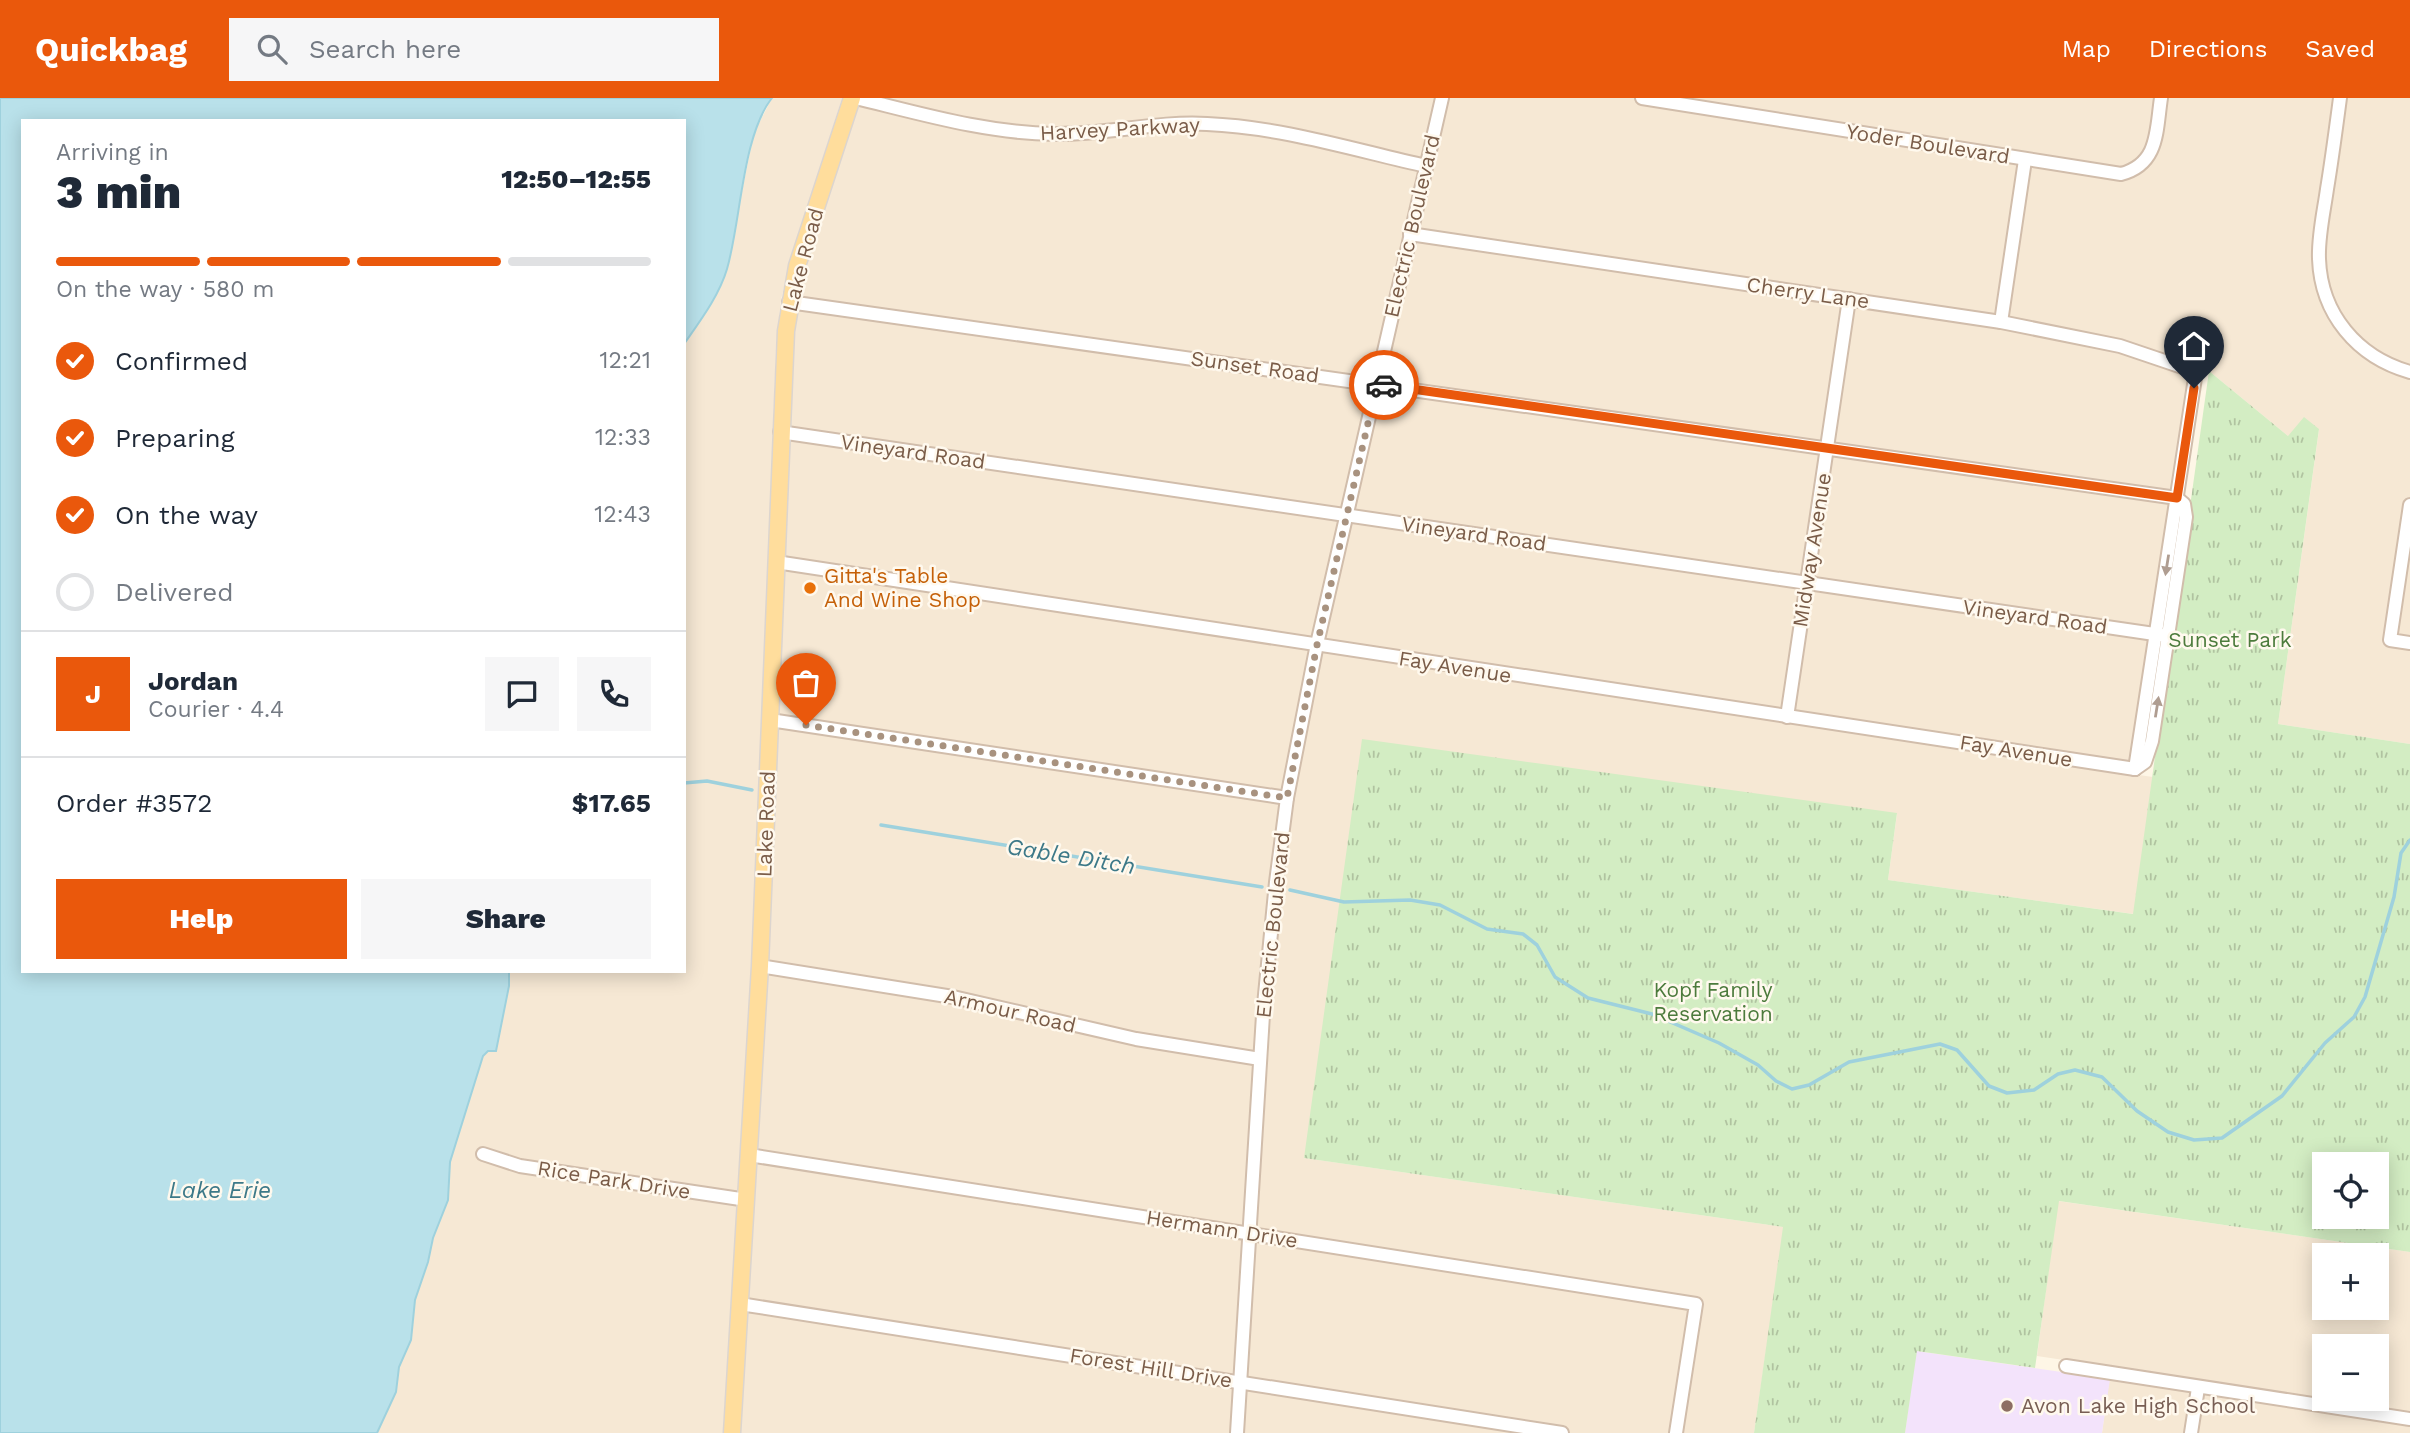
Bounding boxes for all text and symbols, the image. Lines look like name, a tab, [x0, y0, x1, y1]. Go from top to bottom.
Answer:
search box	[229, 18, 719, 81]
text: Quickbag	[35, 30, 187, 69]
icon: search	[253, 30, 291, 68]
text: Search here	[309, 34, 461, 64]
text: Map	[2062, 35, 2111, 63]
text: Directions	[2149, 35, 2267, 63]
text: Saved	[2305, 35, 2375, 63]
street label: Harvey Parkway	[1039, 112, 1201, 145]
street label: Yoder Boulevard	[1845, 118, 2012, 169]
street label: Electric Boulevard	[1378, 132, 1445, 320]
text: Arriving in	[56, 139, 169, 166]
text: 12:50–12:55	[501, 164, 651, 194]
text: 3 min	[56, 165, 181, 219]
street label: Lake Road	[777, 205, 828, 315]
street label: Cherry Lane	[1745, 272, 1871, 313]
text: On the way · 580 m	[56, 276, 274, 303]
pin	[2164, 316, 2224, 388]
icon: home	[2175, 327, 2213, 365]
icon: check	[56, 342, 94, 380]
street label: Sunset Road	[1189, 345, 1321, 388]
text: Confirmed	[115, 346, 248, 376]
text: 12:21	[599, 347, 651, 374]
courier	[1349, 350, 1419, 420]
icon: car	[1365, 366, 1403, 404]
icon: check	[56, 419, 94, 457]
text: Preparing	[115, 423, 235, 453]
text: 12:33	[595, 424, 651, 451]
street label: Vineyard Road	[839, 429, 987, 474]
street label: Midway Avenue	[1787, 471, 1836, 629]
icon: check	[56, 496, 94, 534]
text: On the way	[115, 500, 258, 530]
text: 12:43	[594, 501, 651, 528]
street label: Vineyard Road	[1400, 511, 1548, 556]
one-way arrow	[2161, 554, 2172, 576]
place label: Gitta's Table And Wine Shop	[824, 563, 981, 612]
text: Delivered	[115, 577, 234, 607]
marker: Gitta's Table And Wine Shop	[802, 580, 818, 596]
street label: Vineyard Road	[1961, 594, 2109, 639]
park label: Sunset Park	[2168, 627, 2292, 652]
street label: Fay Avenue	[1397, 645, 1513, 688]
pin	[776, 653, 836, 725]
button: chat	[485, 657, 559, 731]
button: phone	[577, 657, 651, 731]
icon: bag	[787, 664, 825, 702]
text: Jordan	[148, 666, 238, 696]
text: J	[85, 679, 101, 709]
text: Courier · 4.4	[148, 696, 284, 723]
one-way arrow	[2152, 696, 2163, 718]
street label: Fay Avenue	[1958, 729, 2074, 772]
street label: Lake Road	[751, 770, 780, 878]
text: Order #3572	[56, 788, 212, 818]
text: $17.65	[572, 788, 651, 818]
street label: Electric Boulevard	[1250, 831, 1295, 1019]
water label: Gable Ditch	[1005, 833, 1137, 880]
button: Help	[56, 879, 347, 959]
button: Share	[361, 879, 651, 959]
park label: Kopf Family Reservation	[1653, 977, 1773, 1026]
street label: Armour Road	[942, 983, 1078, 1038]
map controls	[2312, 1152, 2389, 1411]
button: locate	[2312, 1152, 2389, 1229]
street label: Rice Park Drive	[536, 1155, 692, 1204]
water label: Lake Erie	[169, 1177, 271, 1204]
street label: Hermann Drive	[1144, 1204, 1300, 1253]
button: +	[2312, 1243, 2389, 1320]
button: −	[2312, 1334, 2389, 1411]
street label: Forest Hill Drive	[1068, 1342, 1234, 1393]
place label: Avon Lake High School	[2021, 1393, 2256, 1418]
marker: Avon Lake High School	[1999, 1398, 2015, 1414]

